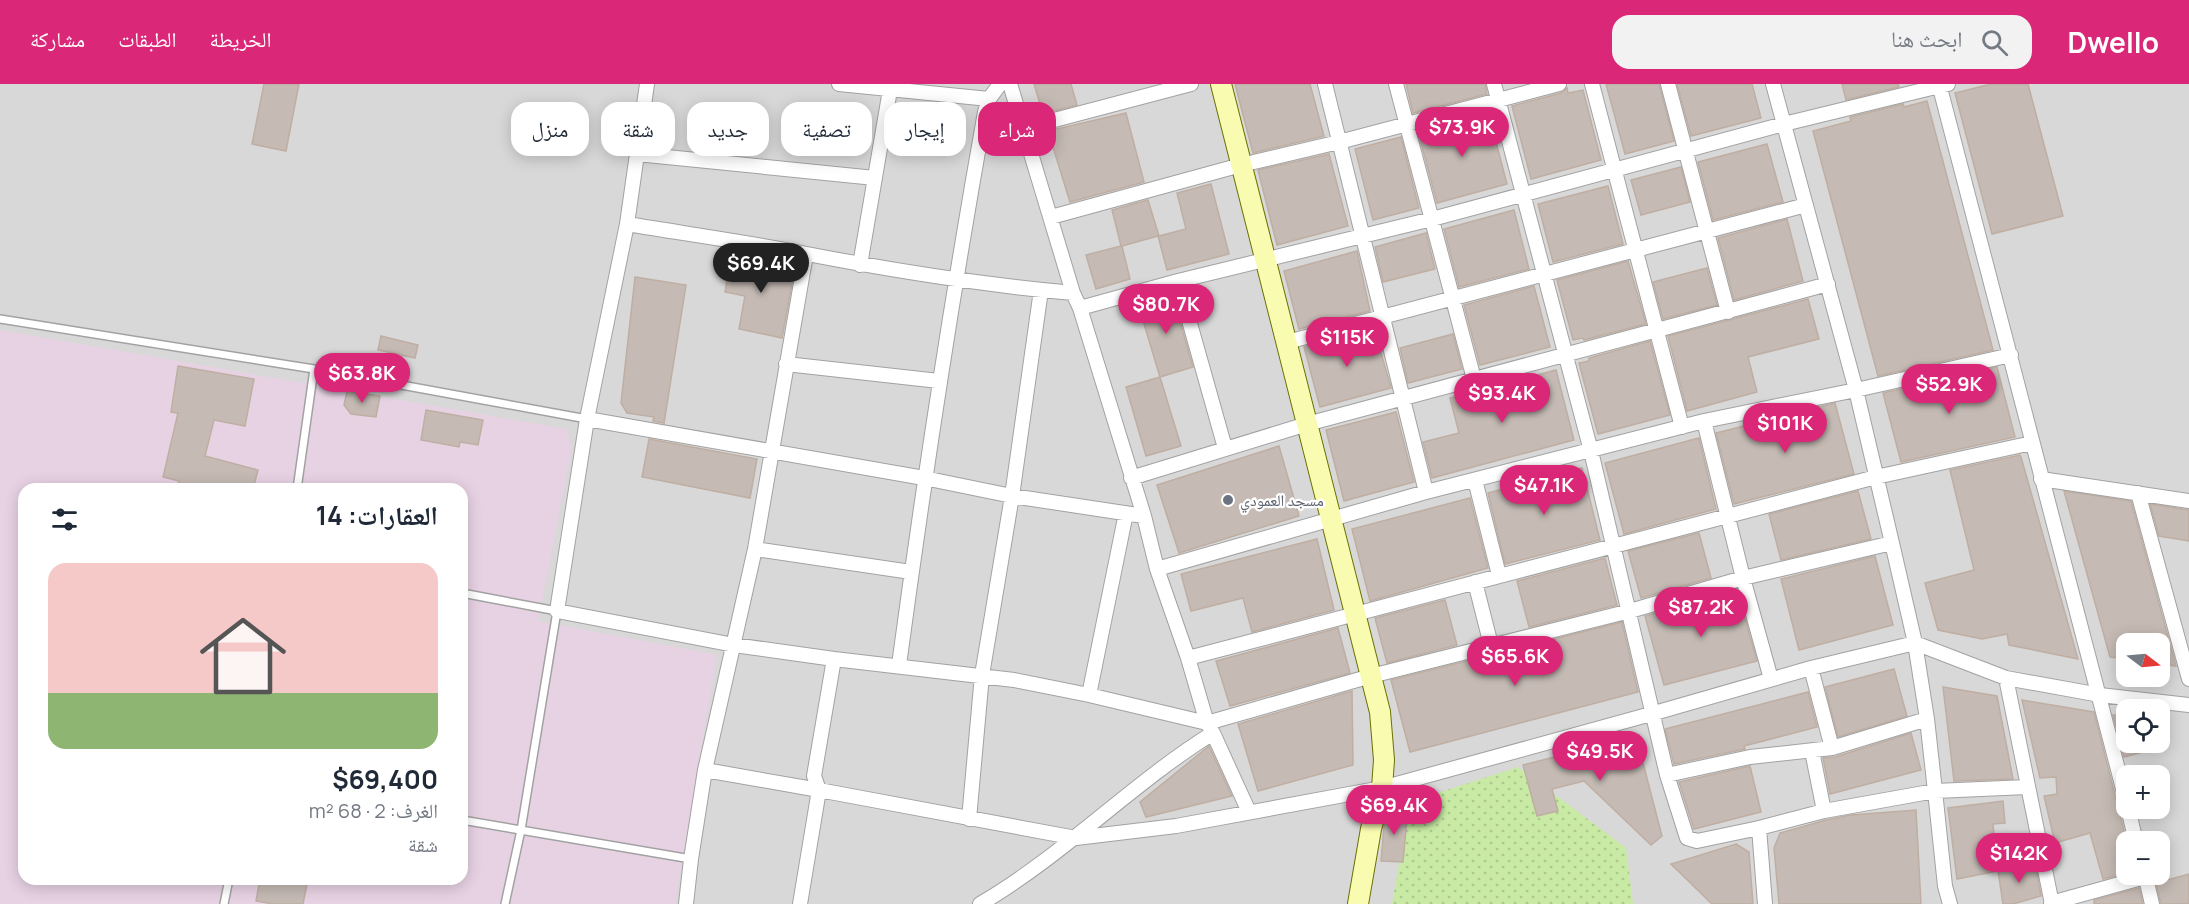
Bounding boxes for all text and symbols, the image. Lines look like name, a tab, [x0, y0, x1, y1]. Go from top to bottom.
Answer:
search box	[1612, 15, 2032, 69]
text: Dwello	[2068, 23, 2159, 61]
text: ابحث هنا	[1891, 24, 1963, 54]
text: مشاركة	[30, 25, 85, 53]
text: الطبقات	[118, 25, 177, 53]
text: الخريطة	[210, 25, 271, 53]
icon: search	[1978, 26, 2011, 59]
chip: منزل	[511, 102, 589, 156]
chip: شقة	[601, 102, 675, 156]
chip: جديد	[687, 102, 769, 156]
chip: تصفية	[781, 102, 872, 156]
chip: إيجار	[884, 102, 966, 156]
chip: شراء	[978, 102, 1056, 156]
pin: $73.9K	[1413, 107, 1511, 158]
text: $73.9K	[1429, 113, 1495, 140]
pin: $69.4K	[712, 243, 810, 294]
text: $69.4K	[727, 249, 795, 276]
pin: $80.7K	[1117, 284, 1215, 335]
text: $80.7K	[1132, 290, 1200, 317]
pin: $115K	[1305, 317, 1389, 368]
text: $115K	[1320, 323, 1374, 350]
pin: $63.8K	[313, 353, 411, 404]
text: $63.8K	[328, 359, 396, 386]
pin: $52.9K	[1900, 364, 1998, 415]
text: $52.9K	[1915, 370, 1983, 397]
pin: $93.4K	[1453, 373, 1551, 424]
text: $93.4K	[1468, 379, 1536, 406]
pin: $101K	[1743, 403, 1827, 454]
text: $101K	[1757, 409, 1813, 436]
pin: $47.1K	[1495, 465, 1593, 516]
text: $47.1K	[1514, 471, 1574, 498]
place label: مسجد العمودي	[1240, 489, 1324, 513]
marker: مسجد العمودي	[1221, 493, 1235, 507]
text: العقارات: 14	[316, 497, 438, 533]
icon: filters	[48, 503, 81, 536]
pin: $87.2K	[1652, 587, 1750, 638]
text: $87.2K	[1668, 593, 1734, 620]
icon: home	[189, 602, 297, 710]
north arrow	[2116, 633, 2170, 687]
map controls	[2116, 633, 2170, 885]
pin: $65.6K	[1466, 636, 1564, 687]
text: $65.6K	[1481, 642, 1549, 669]
button: locate	[2116, 699, 2170, 753]
pin: $49.5K	[1551, 731, 1649, 782]
text: $49.5K	[1566, 737, 1634, 764]
text: $69,400	[332, 761, 438, 797]
button: +	[2116, 765, 2170, 819]
pin: $69.4K	[1345, 785, 1443, 836]
text: $69.4K	[1360, 791, 1428, 818]
text: الغرف: 2 · 68 m²	[309, 797, 438, 824]
text: شقة	[408, 831, 438, 858]
button: −	[2116, 831, 2170, 885]
pin: $142K	[1977, 833, 2061, 884]
text: $142K	[1990, 839, 2048, 866]

